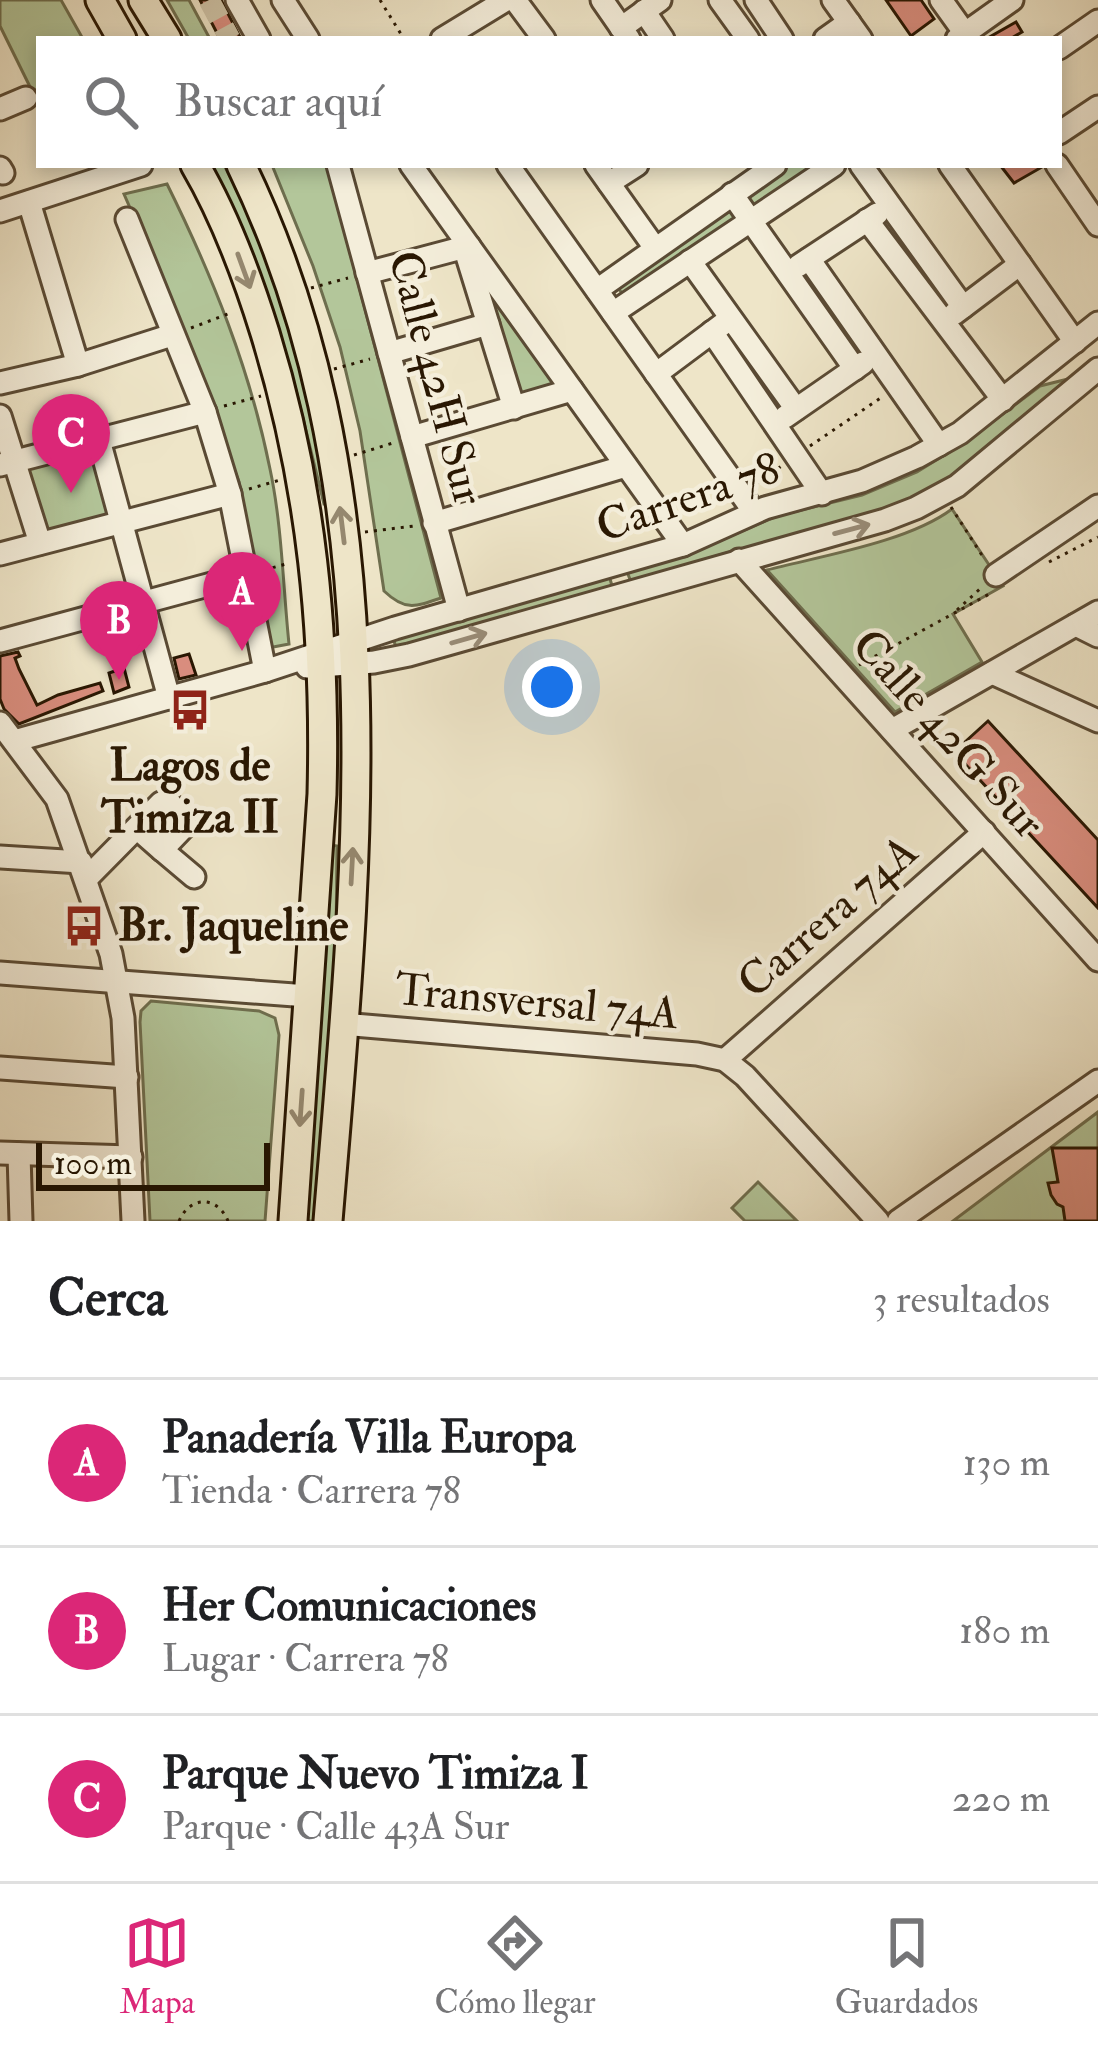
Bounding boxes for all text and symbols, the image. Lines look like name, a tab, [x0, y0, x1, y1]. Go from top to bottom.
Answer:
search box	[36, 36, 1062, 168]
icon: search	[78, 69, 144, 135]
text: Buscar aquí	[174, 74, 382, 130]
street label: Calle 42H Sur	[375, 245, 497, 511]
one-way arrow	[234, 252, 256, 289]
pin: C	[32, 394, 110, 493]
street label: Carrera 78	[589, 441, 787, 555]
one-way arrow	[331, 506, 353, 545]
one-way arrow	[832, 516, 870, 538]
pin: A	[203, 552, 281, 651]
pin: B	[80, 581, 158, 680]
street label: Calle 42G Sur	[840, 618, 1057, 850]
one-way arrow	[449, 625, 487, 647]
your location	[522, 657, 582, 717]
bus stop icon: Lagos de Timiza II	[167, 687, 213, 733]
place label: Lagos de Timiza II	[100, 738, 279, 846]
street label: Carrera 74A	[726, 824, 930, 1010]
one-way arrow	[341, 847, 364, 886]
place label: Br. Jaqueline	[118, 898, 349, 954]
bus stop icon: Br. Jaqueline	[61, 903, 107, 949]
street label: Transversal 74A	[393, 962, 681, 1042]
one-way arrow	[289, 1088, 312, 1127]
scale bar	[36, 1137, 270, 1190]
text: 100 m	[54, 1143, 132, 1184]
text: Cerca	[48, 1267, 167, 1331]
text: 3 resultados	[873, 1275, 1050, 1324]
text: Panadería Villa Europa	[162, 1410, 575, 1466]
text: A	[75, 1438, 99, 1487]
text: 130 m	[963, 1438, 1050, 1487]
text: Tienda · Carrera 78	[162, 1466, 461, 1515]
text: Her Comunicaciones	[162, 1578, 536, 1634]
text: B	[74, 1606, 100, 1655]
text: 180 m	[959, 1606, 1050, 1655]
text: Lugar · Carrera 78	[162, 1634, 449, 1683]
text: Parque Nuevo Timiza I	[162, 1746, 589, 1802]
text: C	[73, 1774, 101, 1823]
text: 220 m	[952, 1774, 1050, 1823]
text: Parque · Calle 43A Sur	[162, 1802, 509, 1851]
tab: Mapa	[120, 1910, 195, 2023]
tab: Cómo llegar	[434, 1910, 595, 2023]
tab: Guardados	[835, 1910, 978, 2023]

